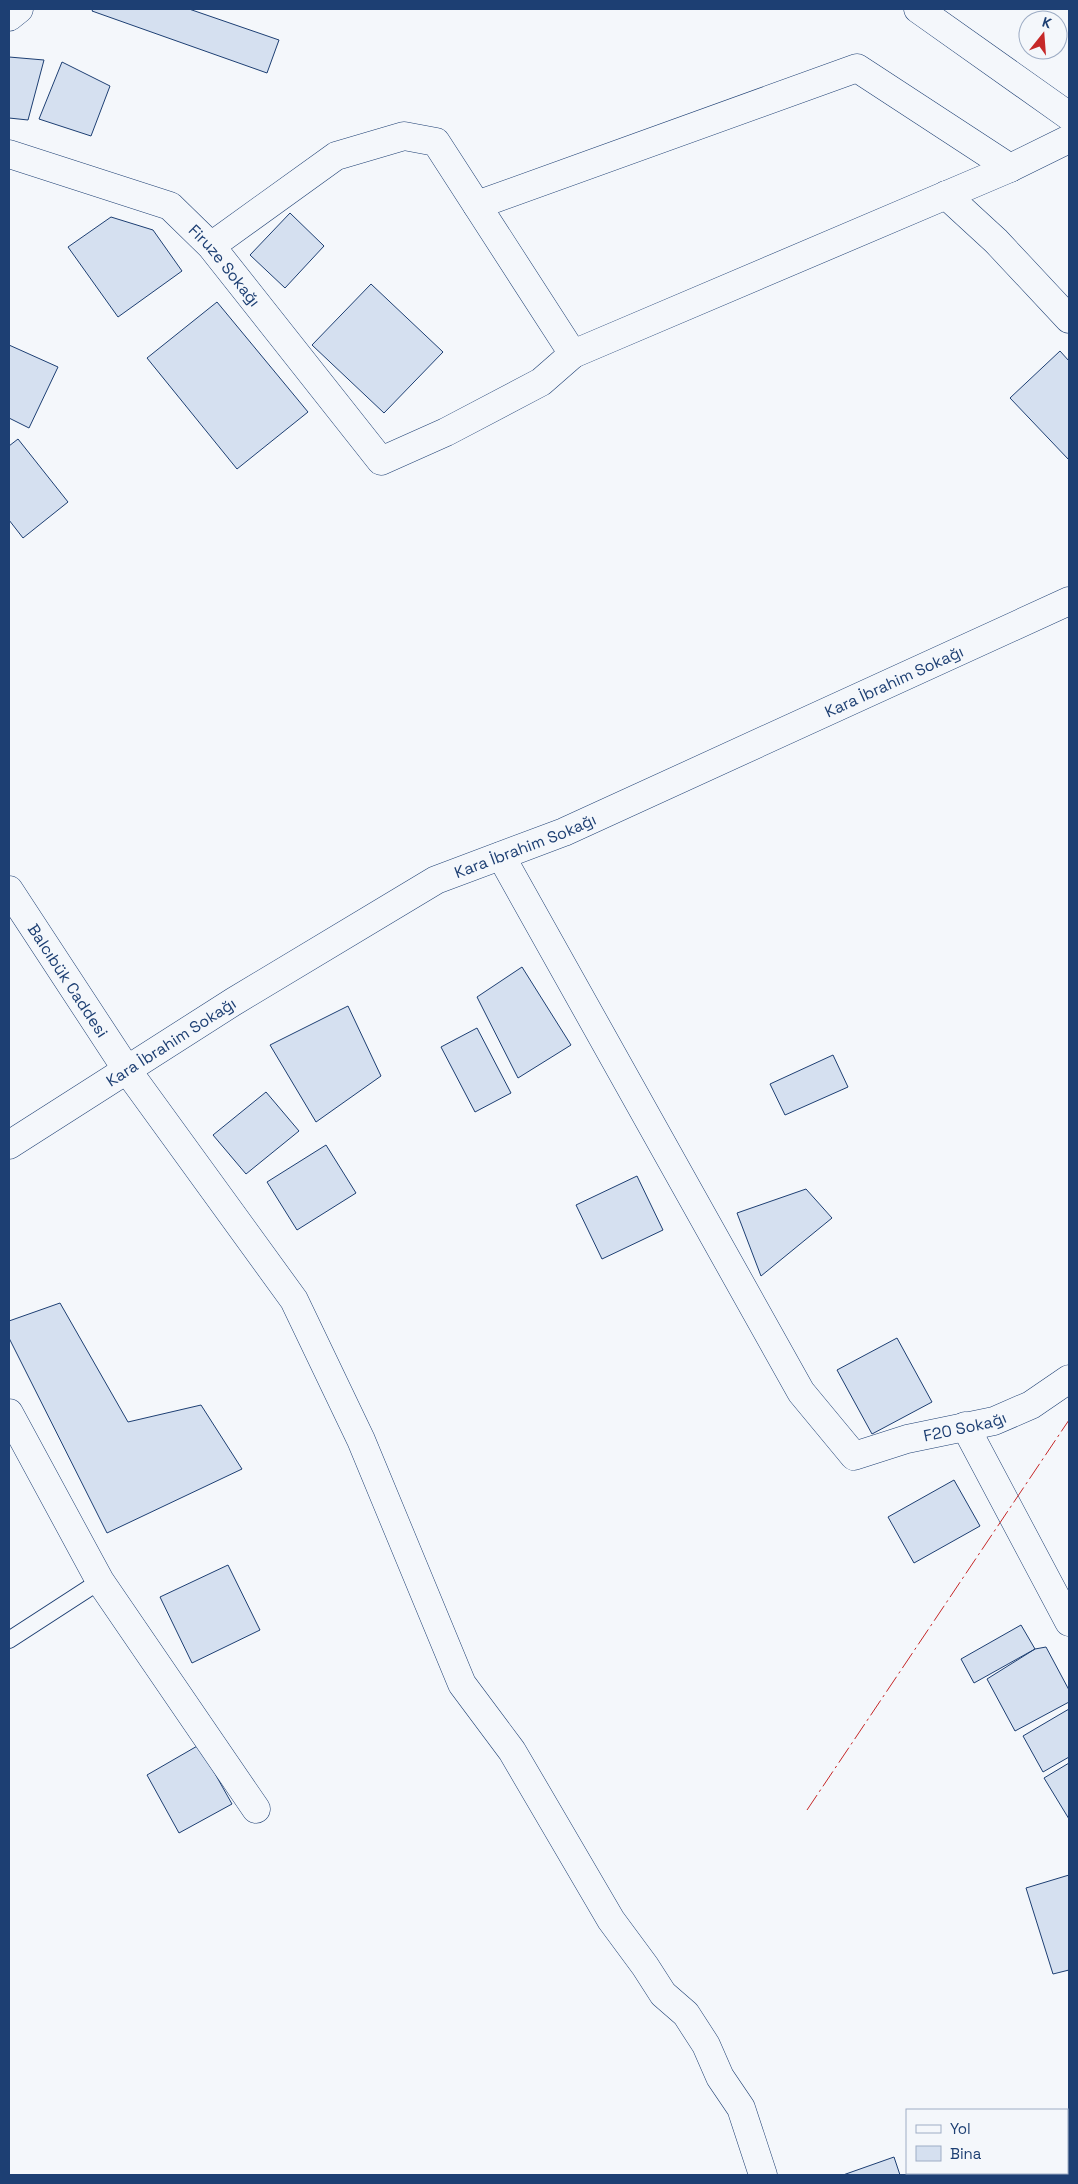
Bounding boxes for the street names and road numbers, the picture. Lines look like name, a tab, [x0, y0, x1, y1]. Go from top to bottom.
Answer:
street label: Firuze Sokağı	[184, 220, 265, 311]
street label: Kara İbrahim Sokağı	[821, 640, 966, 722]
street label: Kara İbrahim Sokağı	[451, 808, 599, 883]
street label: Balcıbük Caddesi	[23, 919, 113, 1041]
street label: Kara İbrahim Sokağı	[102, 992, 240, 1091]
street label: F20 Sokağı	[922, 1407, 1009, 1446]

